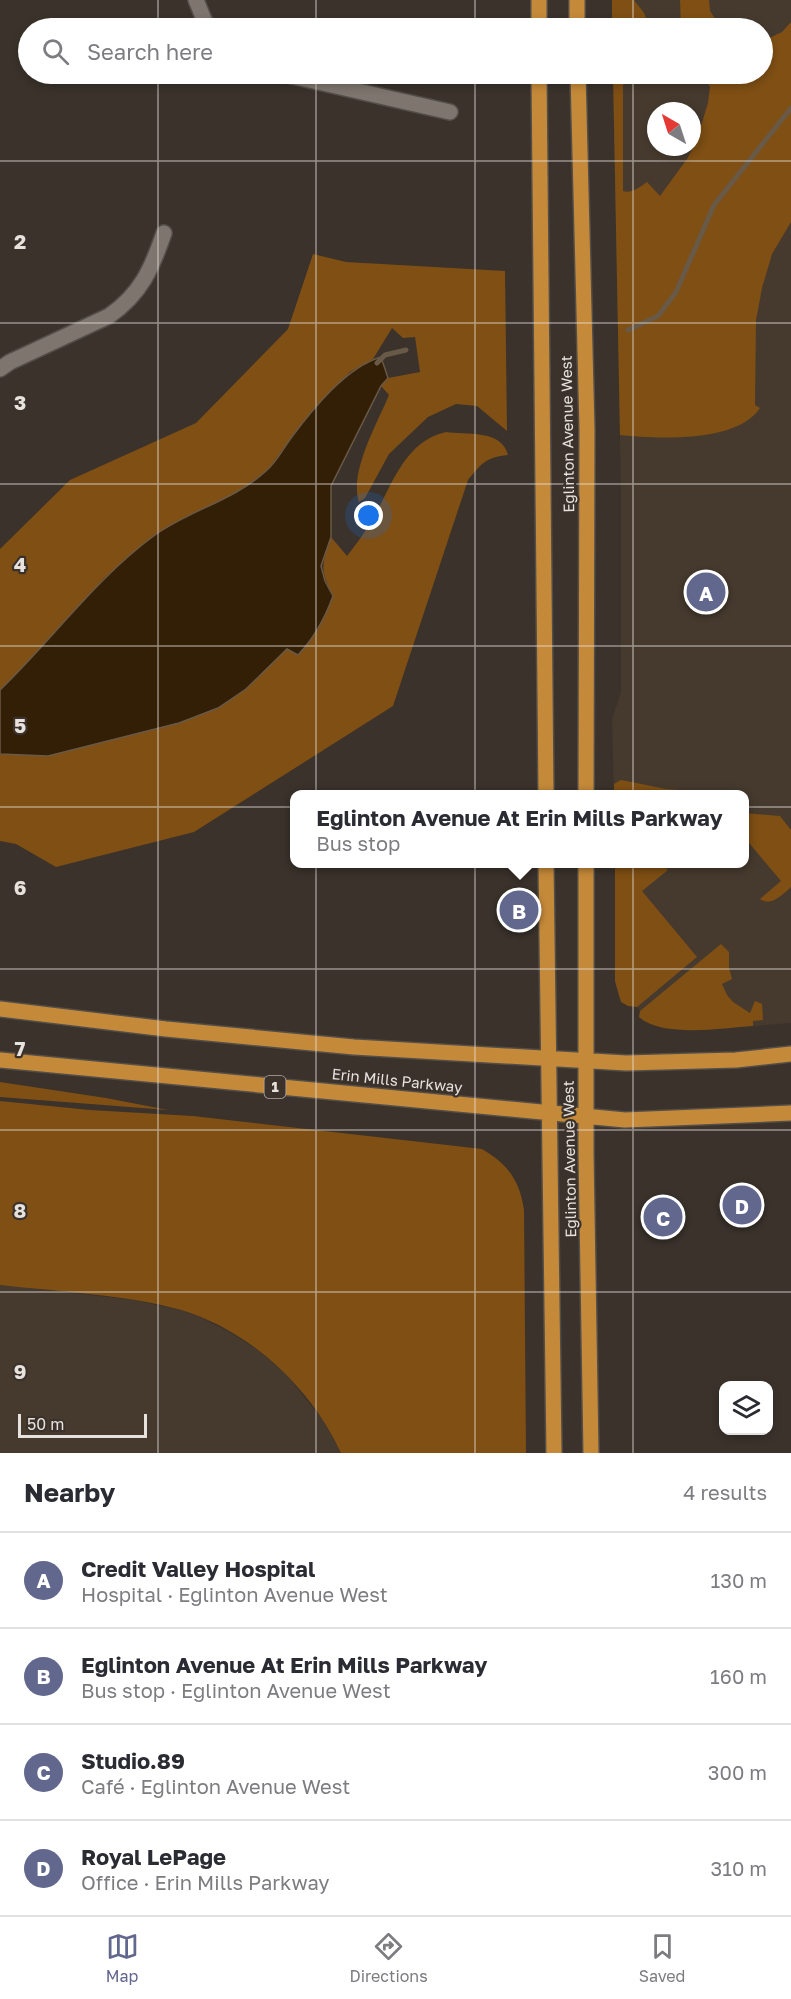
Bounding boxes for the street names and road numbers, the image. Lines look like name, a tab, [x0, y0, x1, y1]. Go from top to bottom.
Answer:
street label: Eglinton Avenue West	[557, 355, 577, 513]
street label: Erin Mills Parkway	[331, 1064, 464, 1096]
road number: 1	[264, 1076, 286, 1098]
street label: Eglinton Avenue West	[559, 1080, 579, 1238]

